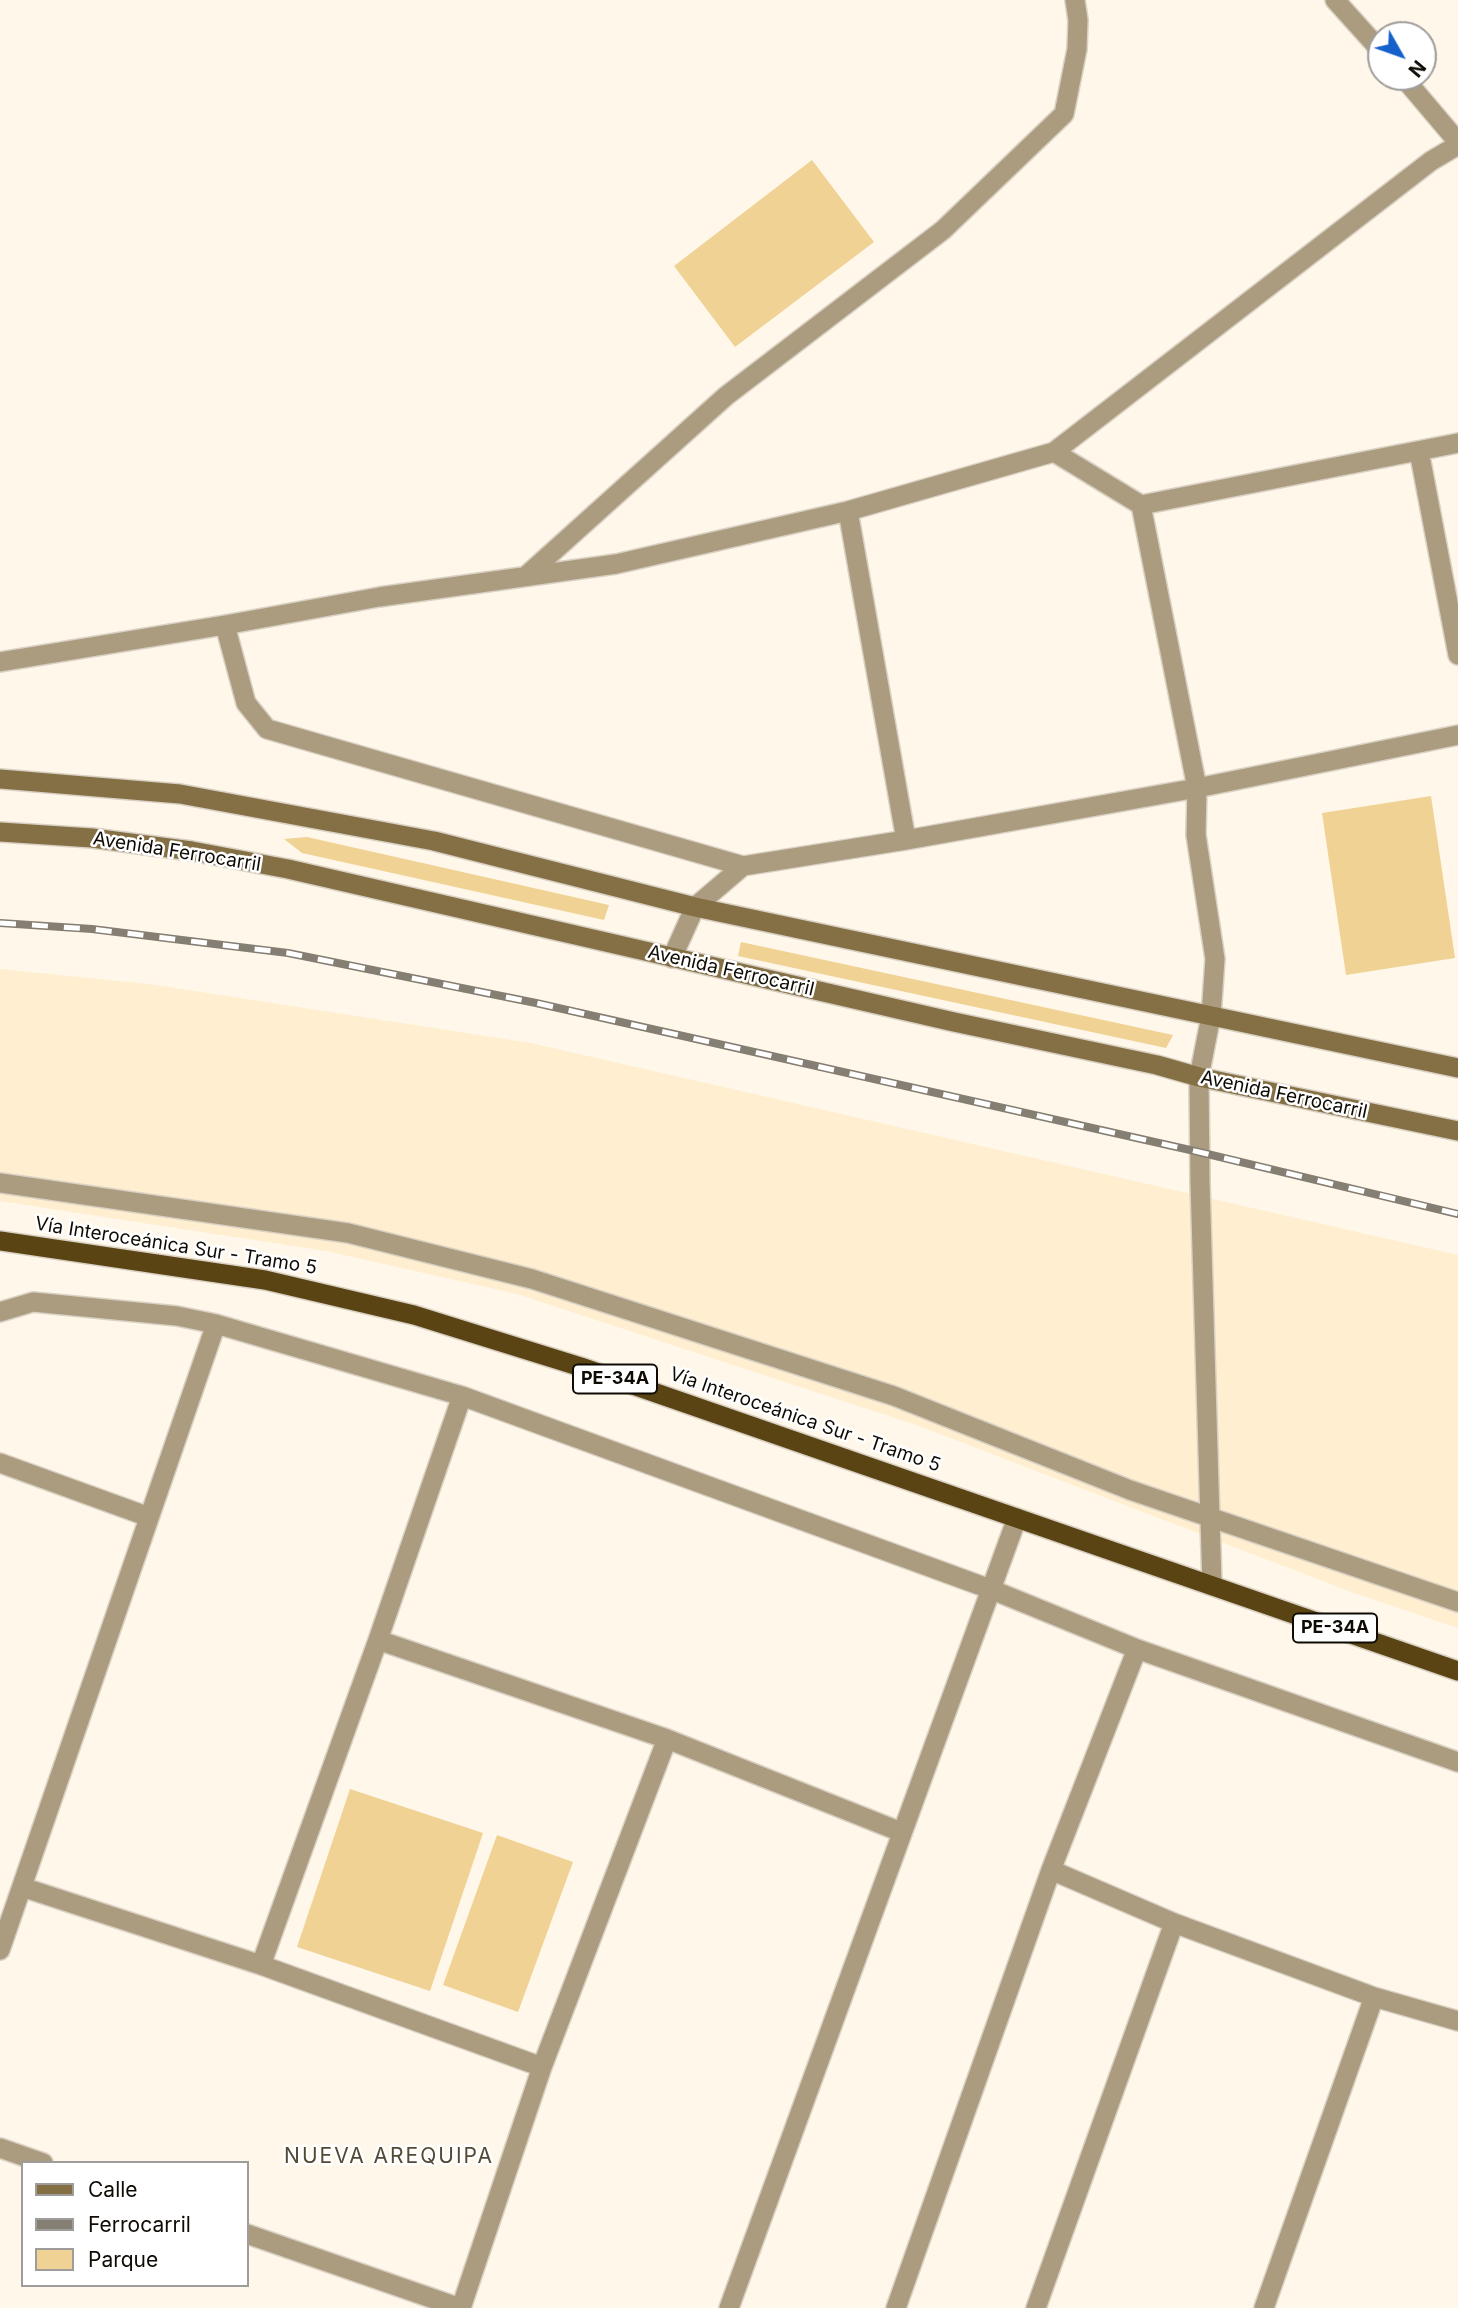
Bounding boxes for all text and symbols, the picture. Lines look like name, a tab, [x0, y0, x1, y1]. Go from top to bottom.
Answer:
north arrow	[1367, 21, 1437, 91]
text: N	[1403, 56, 1430, 81]
street label: Avenida Ferrocarril	[91, 827, 263, 877]
street label: Avenida Ferrocarril	[646, 941, 816, 1001]
street label: Avenida Ferrocarril	[1199, 1066, 1369, 1124]
street label: Vía Interoceánica Sur - Tramo 5	[33, 1212, 319, 1280]
street label: Vía Interoceánica Sur - Tramo 5	[667, 1363, 943, 1477]
road number: PE-34A	[573, 1364, 657, 1394]
road number: PE-34A	[1293, 1614, 1377, 1643]
district label: NUEVA AREQUIPA	[286, 2144, 492, 2170]
legend	[21, 2161, 248, 2287]
text: Calle	[88, 2177, 138, 2202]
text: Ferrocarril	[88, 2212, 191, 2237]
text: Parque	[88, 2247, 158, 2272]

